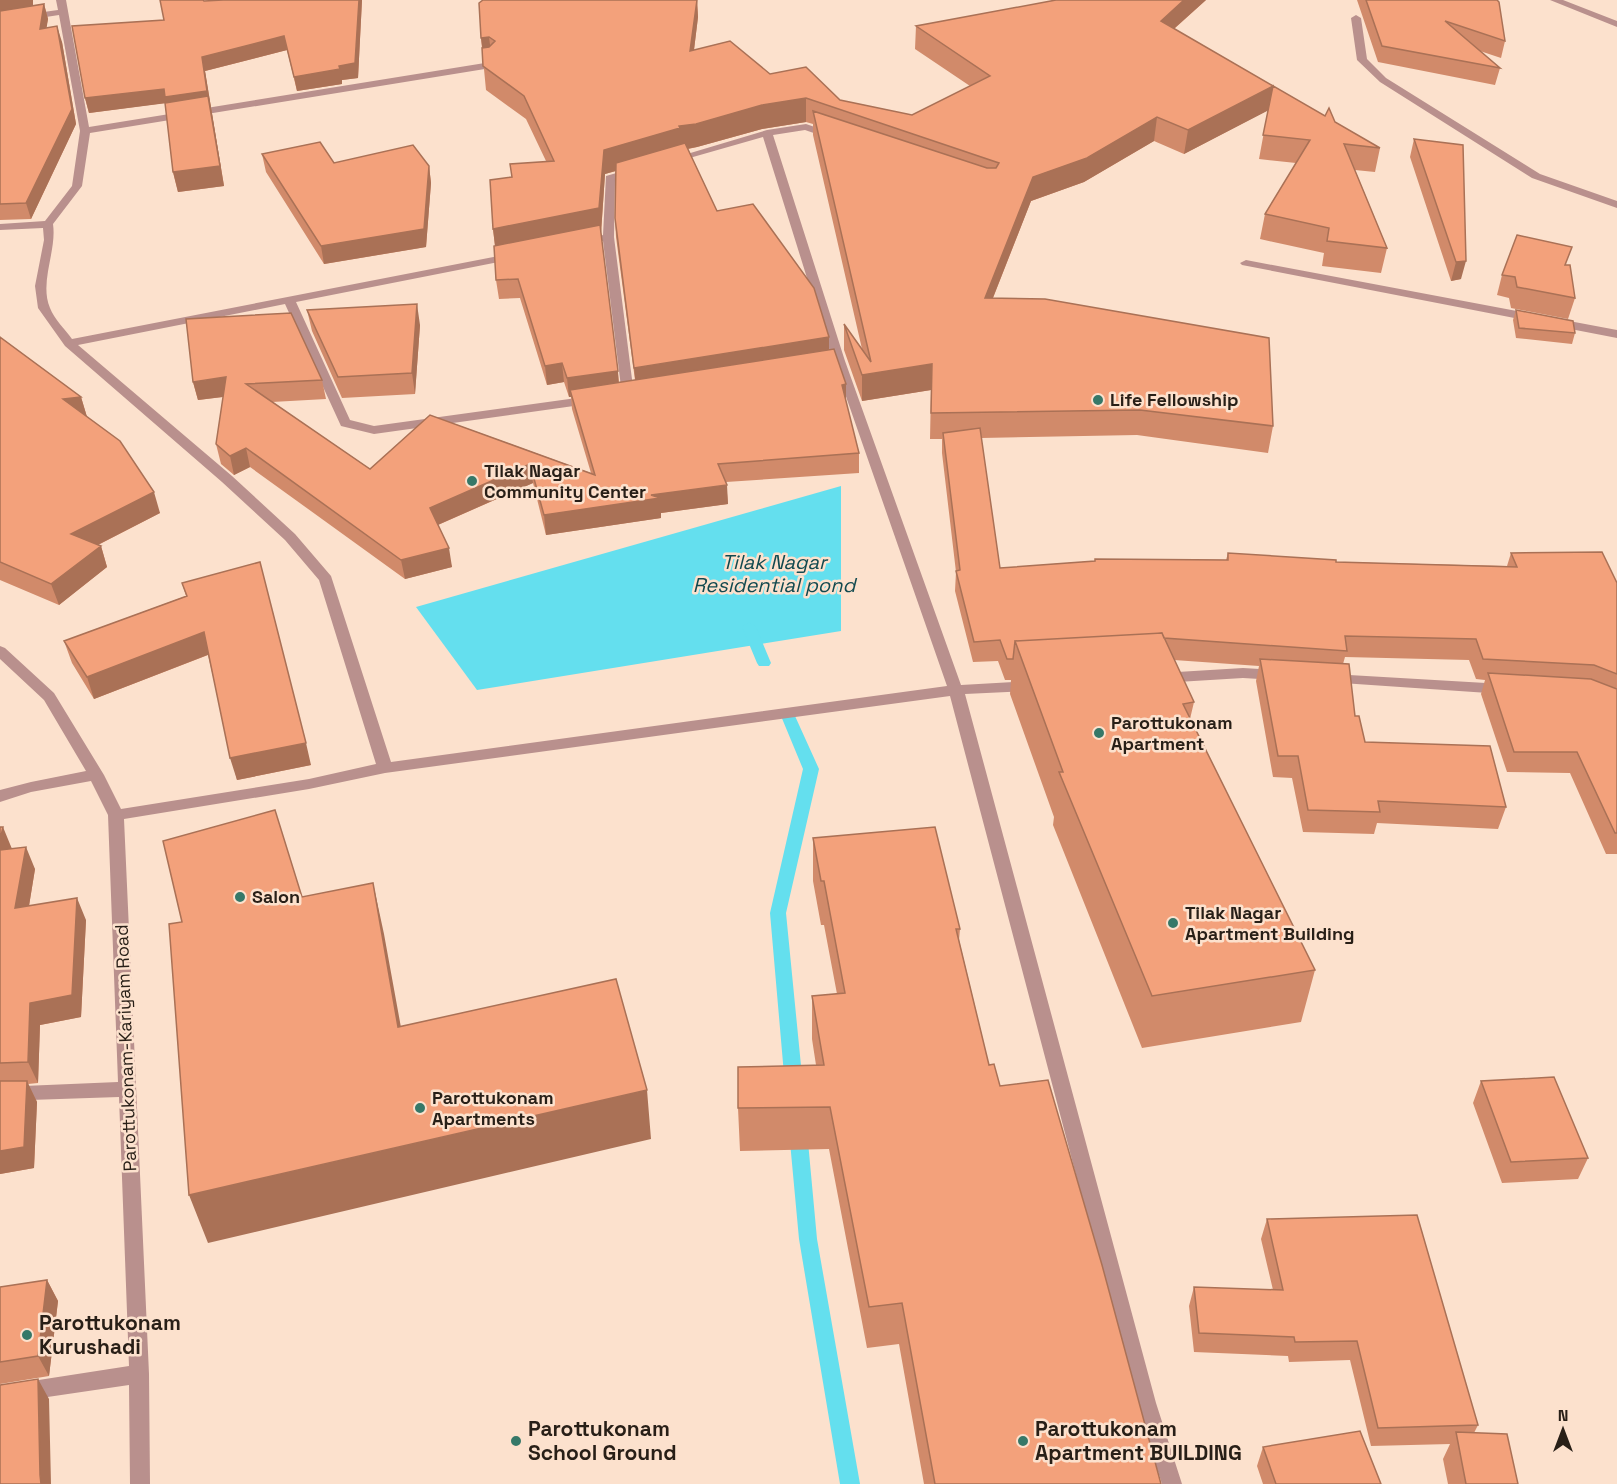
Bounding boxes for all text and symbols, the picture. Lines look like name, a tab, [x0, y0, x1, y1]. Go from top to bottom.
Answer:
place label: Life Fellowship	[1110, 388, 1238, 411]
marker: Life Fellowship	[1091, 393, 1105, 407]
place label: Tilak Nagar Community Center	[484, 459, 646, 503]
marker: Tilak Nagar Community Center	[465, 474, 479, 488]
water label: Tilak Nagar Residential pond	[693, 549, 857, 598]
place label: Parottukonam Apartment	[1111, 711, 1233, 755]
marker: Parottukonam Apartment	[1092, 726, 1106, 740]
place label: Salon	[252, 885, 300, 908]
marker: Salon	[233, 890, 247, 904]
place label: Tilak Nagar Apartment Building	[1185, 901, 1354, 945]
marker: Tilak Nagar Apartment Building	[1166, 916, 1180, 930]
street label: Parottukonam-Kariyam Road	[110, 924, 141, 1172]
place label: Parottukonam Apartments	[432, 1086, 554, 1130]
marker: Parottukonam Apartments	[413, 1101, 427, 1115]
place label: Parottukonam Kurushadi	[39, 1309, 181, 1360]
marker: Parottukonam Kurushadi	[20, 1328, 34, 1342]
north arrow	[1533, 1400, 1593, 1460]
text: N	[1558, 1405, 1568, 1426]
place label: Parottukonam School Ground	[528, 1415, 677, 1466]
place label: Parottukonam Apartment BUILDING	[1035, 1415, 1242, 1466]
marker: Parottukonam School Ground	[509, 1434, 523, 1448]
marker: Parottukonam Apartment BUILDING	[1016, 1434, 1030, 1448]

